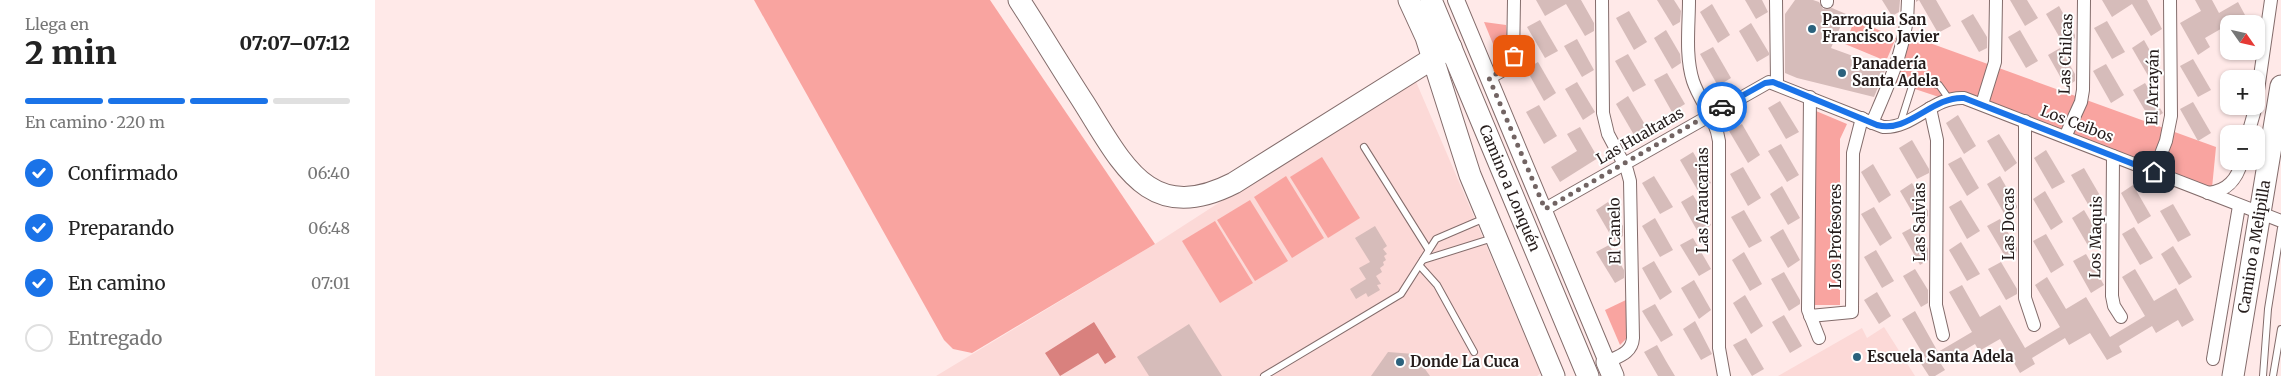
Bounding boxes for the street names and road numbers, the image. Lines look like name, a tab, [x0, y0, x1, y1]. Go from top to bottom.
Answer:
street label: Las Chilcas	[2055, 13, 2076, 95]
street label: El Arrayán	[2142, 49, 2163, 125]
street label: Los Ceibos	[2038, 101, 2116, 146]
street label: Las Hualtatas	[1593, 103, 1687, 168]
street label: Camino a Lonquén	[1475, 122, 1545, 254]
street label: Las Araucarias	[1693, 147, 1712, 253]
street label: Camino a Melipilla	[2234, 179, 2274, 315]
street label: Las Salvias	[1910, 182, 1929, 262]
street label: Los Profesores	[1826, 184, 1845, 288]
street label: Las Docas	[1999, 188, 2018, 260]
street label: Los Maquis	[2085, 196, 2106, 278]
street label: El Canelo	[1604, 197, 1625, 265]

